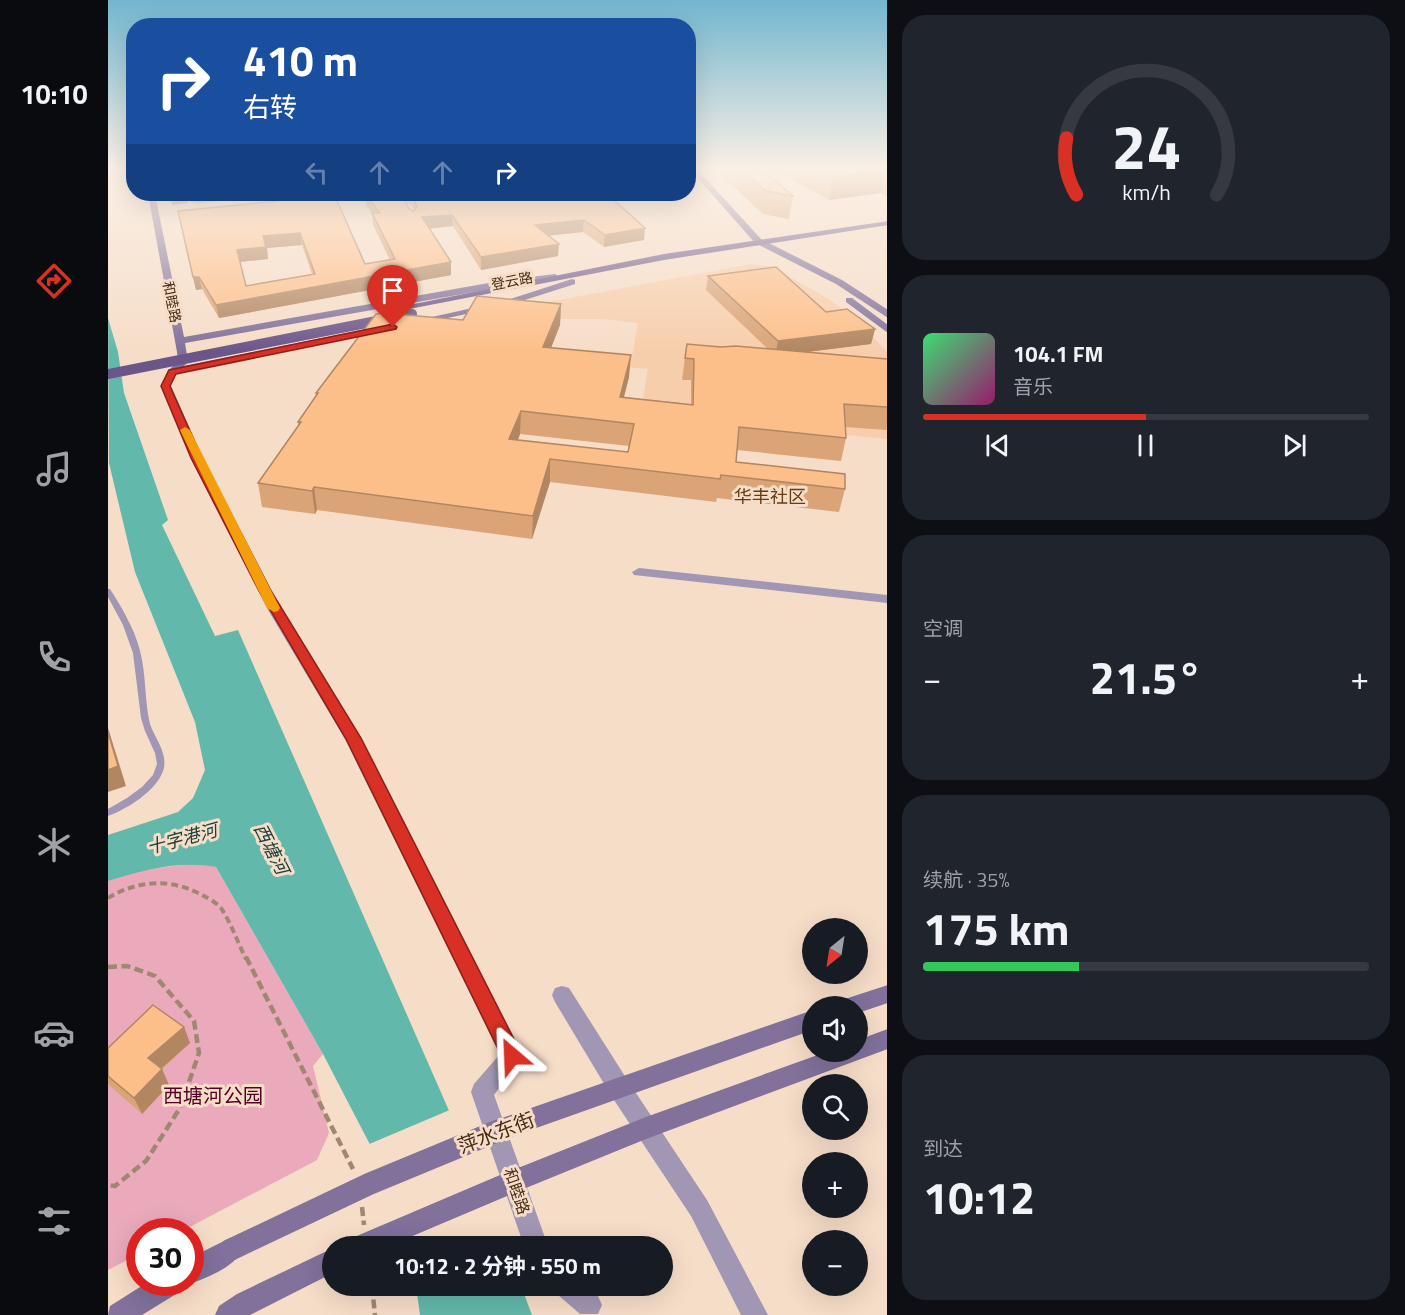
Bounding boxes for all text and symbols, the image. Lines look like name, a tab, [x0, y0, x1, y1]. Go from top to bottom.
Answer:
text: 410 m	[243, 28, 358, 92]
icon: right	[144, 42, 222, 120]
text: 10:10	[20, 73, 88, 114]
text: 右转	[243, 86, 297, 127]
text: 24	[1111, 98, 1181, 193]
icon: left	[300, 156, 333, 189]
icon: ahead	[363, 156, 396, 189]
icon: ahead	[426, 156, 459, 189]
icon: right	[489, 156, 522, 189]
text: km/h	[1122, 176, 1170, 208]
icon: directions	[33, 260, 75, 302]
pin	[367, 265, 418, 327]
street label: 登云路	[489, 266, 535, 295]
icon: arrive	[376, 274, 409, 307]
street label: 和睦路	[158, 279, 187, 325]
text: 104.1 FM	[1013, 337, 1103, 371]
text: 音乐	[1013, 371, 1053, 402]
icon: previous	[981, 429, 1014, 462]
icon: pause	[1129, 429, 1162, 462]
icon: next	[1278, 429, 1311, 462]
icon: music	[33, 448, 75, 490]
district label: 华丰社区	[734, 483, 806, 510]
text: 空调	[923, 613, 963, 644]
icon: phone	[33, 636, 75, 678]
text: 21.5°	[1090, 643, 1202, 711]
text: −	[923, 653, 941, 703]
text: +	[1351, 653, 1369, 703]
water label: 十字港河	[144, 815, 223, 861]
water label: 西塘河	[247, 819, 297, 882]
icon: climate	[33, 824, 75, 866]
text: 续航 · 35%	[923, 864, 1010, 895]
text: 175 km	[923, 894, 1069, 962]
north arrow	[802, 918, 868, 984]
map controls	[802, 918, 868, 1296]
button: sound	[802, 996, 868, 1062]
icon: car	[33, 1012, 75, 1054]
position arrow	[480, 1024, 544, 1088]
button: search	[802, 1074, 868, 1140]
park label: 西塘河公园	[163, 1080, 263, 1111]
street label: 萍水东街	[453, 1104, 539, 1161]
text: 到达	[923, 1133, 963, 1164]
button: +	[802, 1152, 868, 1218]
text: 10:12	[923, 1163, 1035, 1231]
street label: 和睦路	[498, 1164, 536, 1218]
icon: filters	[33, 1200, 75, 1242]
speed limit sign: 30	[126, 1218, 204, 1296]
button: −	[802, 1230, 868, 1296]
text: 10:12 · 2 分钟 · 550 m	[394, 1249, 601, 1283]

